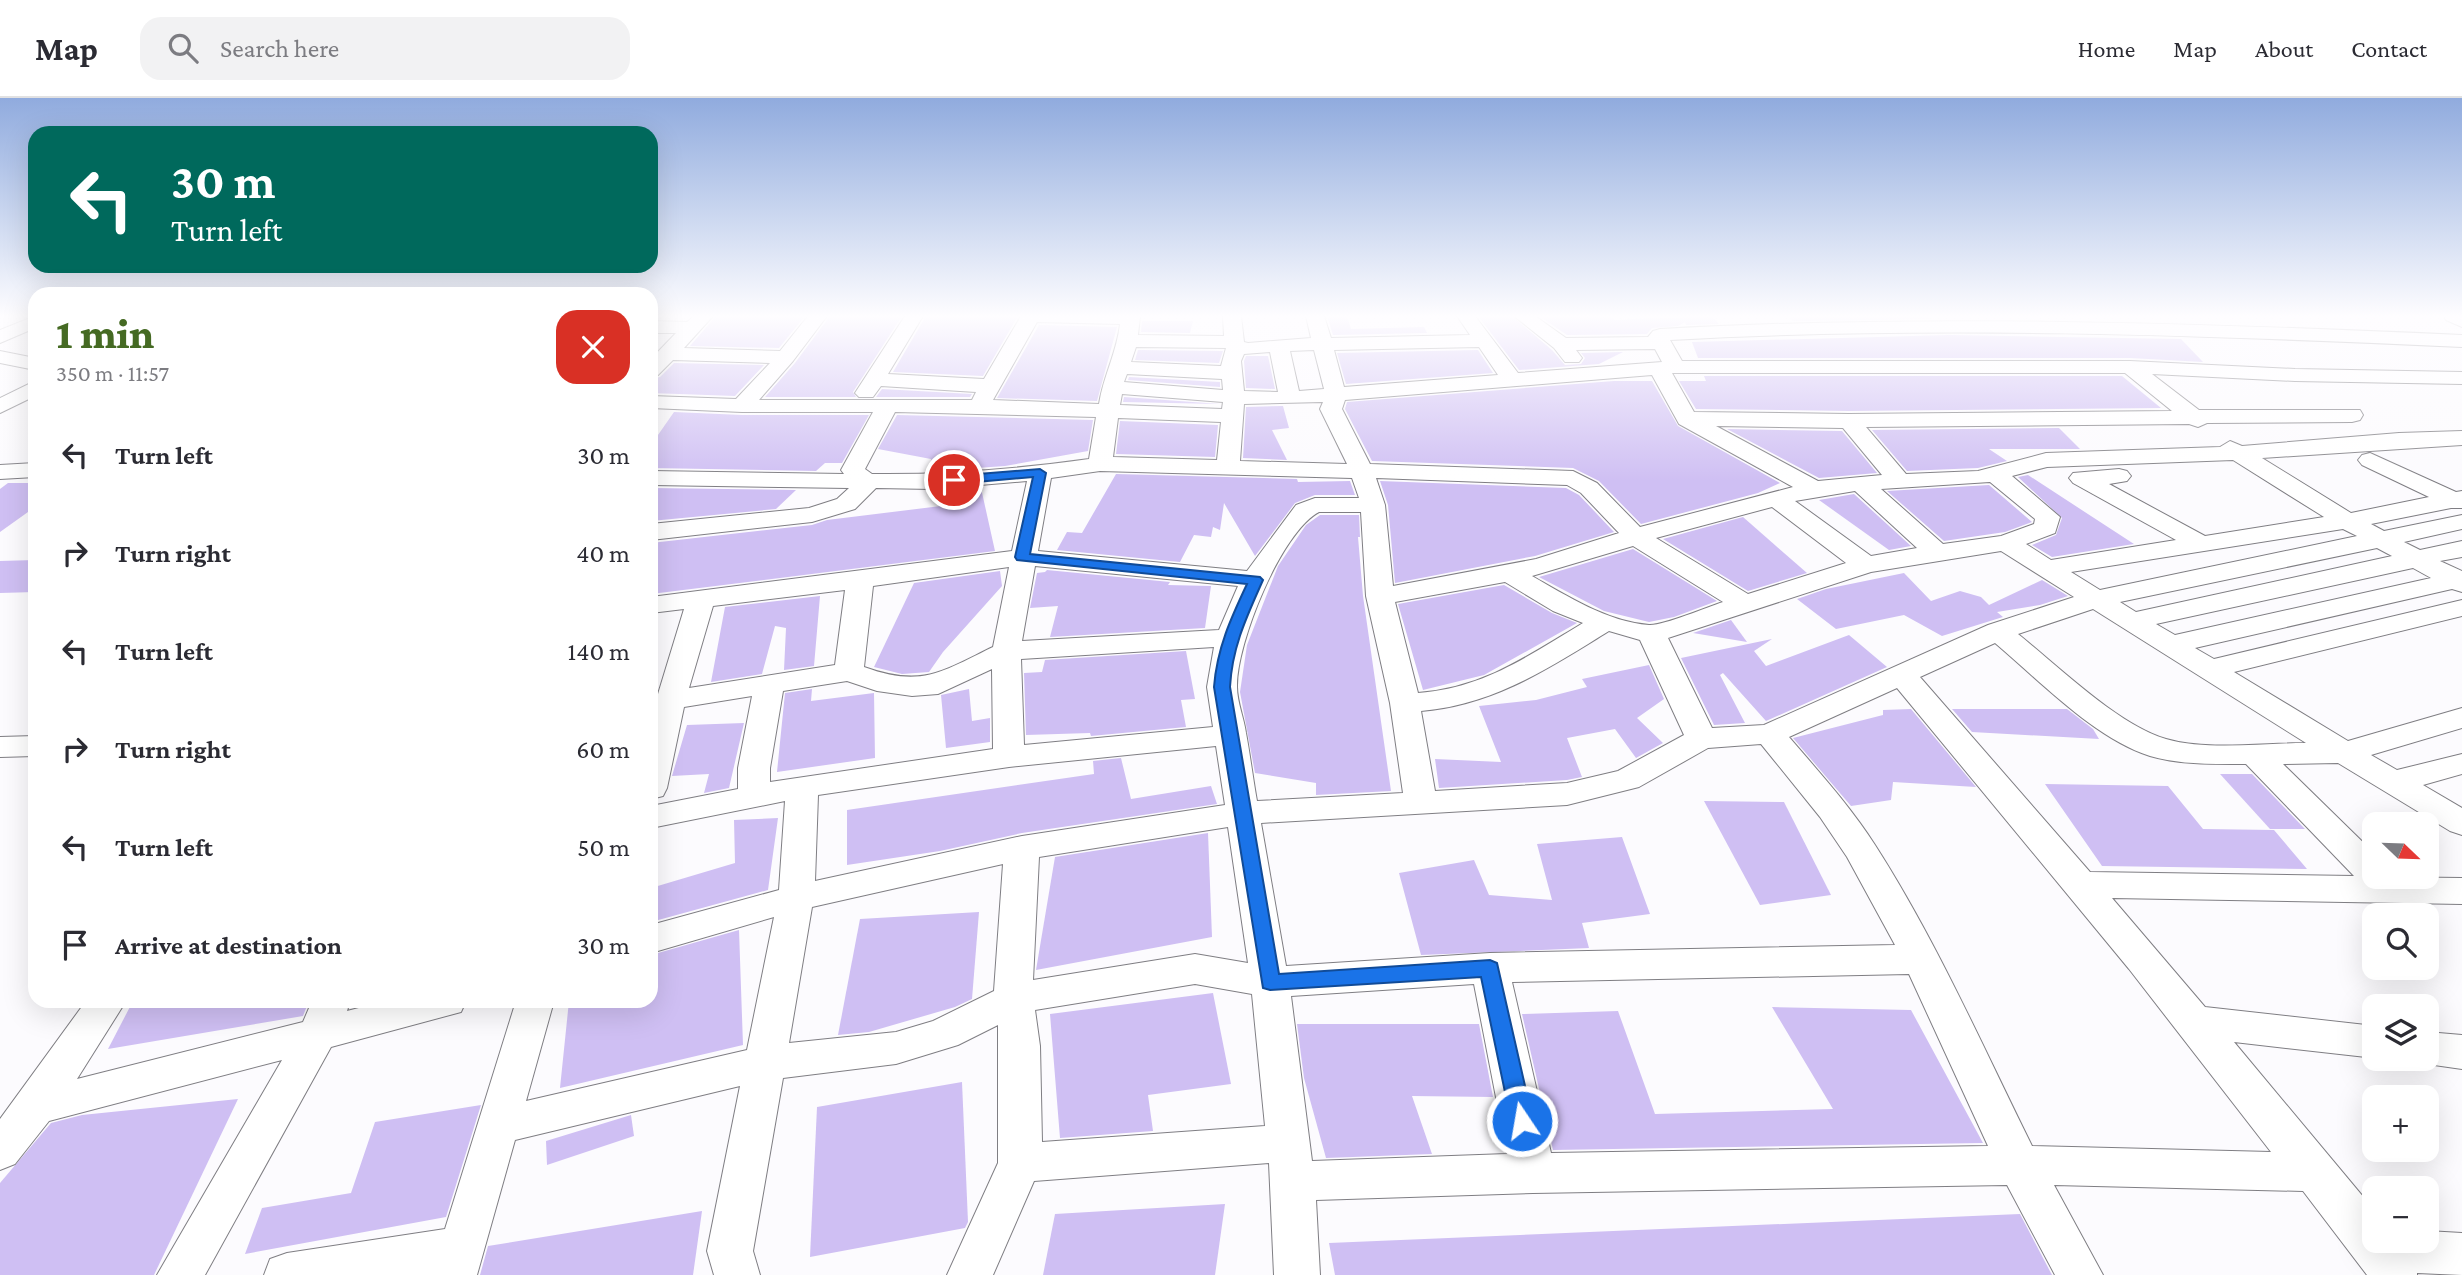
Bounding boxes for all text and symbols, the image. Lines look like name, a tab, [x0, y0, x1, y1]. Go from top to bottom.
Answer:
search box	[140, 17, 630, 80]
icon: search	[164, 29, 202, 67]
text: Map	[35, 30, 98, 67]
text: Search here	[220, 34, 339, 63]
text: Home	[2078, 35, 2135, 62]
text: Map	[2173, 35, 2217, 62]
text: About	[2255, 35, 2313, 62]
text: Contact	[2351, 35, 2427, 62]
icon: left	[56, 154, 147, 245]
text: 30 m	[171, 154, 276, 209]
text: Turn left	[171, 212, 282, 248]
text: 1 min	[56, 310, 154, 357]
button: close	[556, 310, 630, 384]
text: 350 m · 11:57	[56, 360, 169, 386]
icon: left	[56, 436, 94, 474]
text: Turn left	[115, 441, 213, 470]
text: 30 m	[577, 441, 630, 470]
pin	[924, 450, 984, 510]
icon: arrive	[935, 461, 973, 499]
icon: right	[56, 534, 94, 572]
text: Turn right	[115, 539, 231, 568]
text: 40 m	[576, 539, 630, 568]
icon: left	[56, 632, 94, 670]
text: Turn left	[115, 637, 213, 666]
text: 140 m	[568, 637, 630, 666]
icon: right	[56, 730, 94, 768]
text: Turn right	[115, 735, 231, 764]
text: 60 m	[576, 735, 630, 764]
north arrow	[2362, 812, 2440, 889]
map controls	[2362, 812, 2439, 1253]
icon: left	[56, 828, 94, 866]
text: Turn left	[115, 833, 213, 862]
text: 50 m	[577, 833, 630, 862]
button: search	[2362, 903, 2439, 980]
icon: arrive	[56, 926, 94, 964]
text: Arrive at destination	[115, 931, 342, 960]
text: 30 m	[577, 931, 630, 960]
button: layers	[2362, 994, 2439, 1071]
position arrow	[1485, 1084, 1559, 1158]
button: +	[2362, 1085, 2439, 1162]
button: −	[2362, 1176, 2439, 1253]

